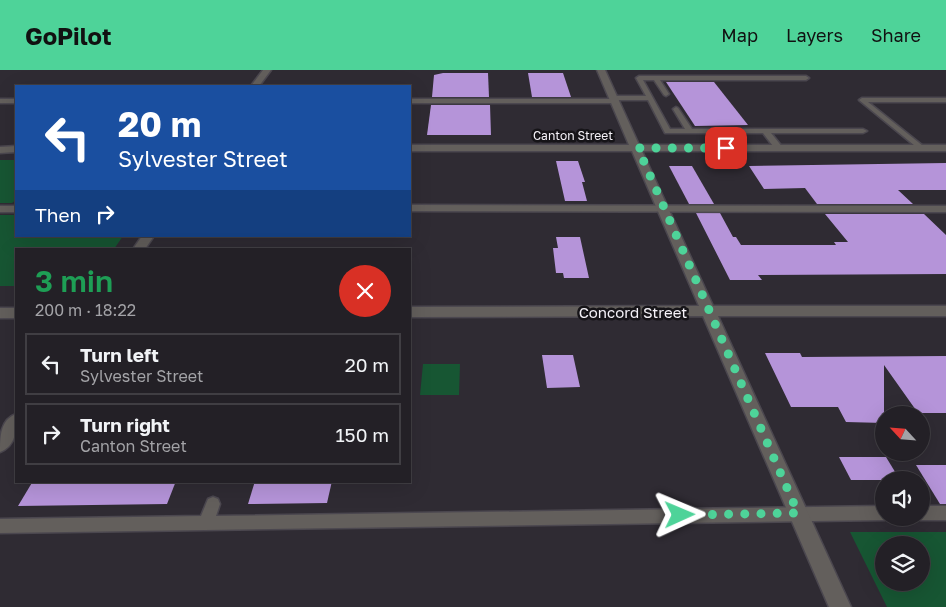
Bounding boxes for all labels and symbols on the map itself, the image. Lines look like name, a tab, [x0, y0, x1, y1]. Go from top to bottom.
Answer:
pin	[705, 127, 747, 169]
street label: Canton Street	[533, 128, 613, 143]
street label: Concord Street	[579, 303, 687, 321]
north arrow	[875, 406, 930, 461]
position arrow	[653, 488, 705, 540]

